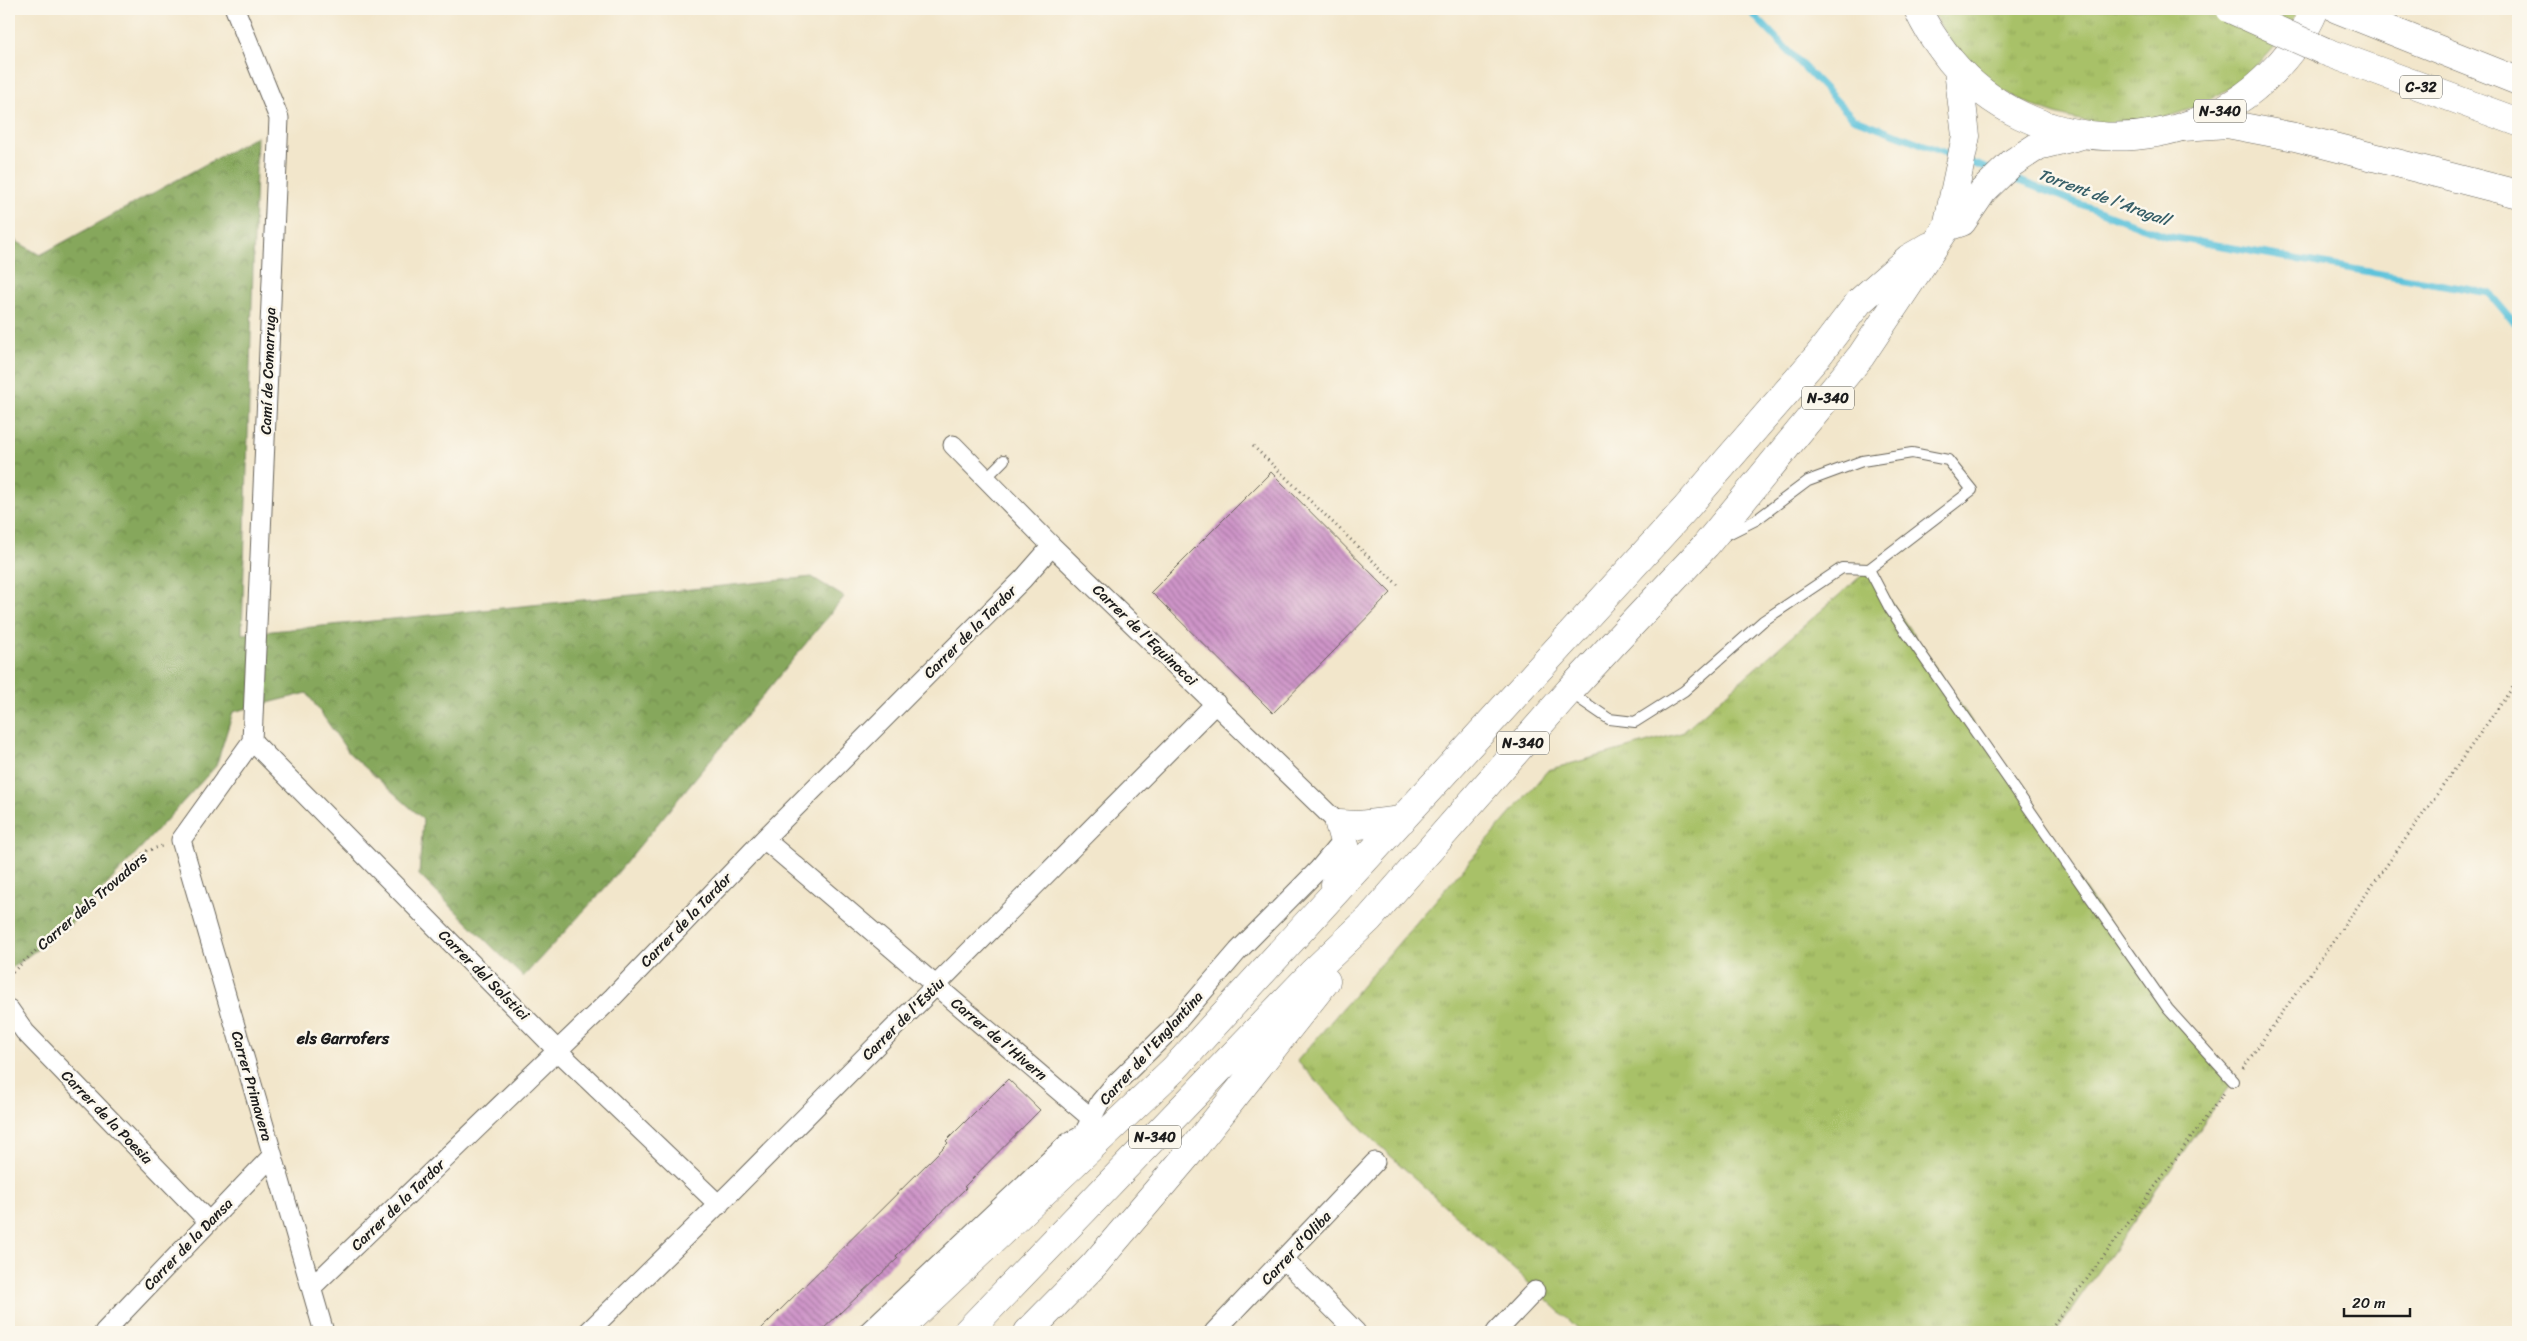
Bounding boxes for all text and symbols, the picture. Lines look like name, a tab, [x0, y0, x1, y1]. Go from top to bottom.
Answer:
road number: C-32	[2400, 75, 2442, 98]
road number: N-340	[2194, 100, 2246, 122]
water label: Torrent de l'Aragall	[2034, 160, 2177, 235]
street label: Camí de Comarruga	[253, 306, 283, 435]
road number: N-340	[1802, 386, 1854, 409]
street label: Carrer de la Tardor	[917, 578, 1024, 685]
street label: Carrer de l'Equinocci	[1086, 578, 1204, 693]
road number: N-340	[1497, 731, 1549, 754]
street label: Carrer dels Trovadors	[31, 845, 153, 957]
street label: Carrer de la Tardor	[634, 866, 739, 974]
street label: Carrer del Solstici	[432, 923, 537, 1028]
street label: Carrer de l'Estiu	[855, 971, 951, 1067]
street label: Carrer de l'Englantina	[1092, 985, 1210, 1111]
street label: Carrer de l'Hivern	[945, 991, 1053, 1087]
district label: els Garrofers	[296, 1024, 390, 1053]
street label: Carrer Primavera	[224, 1028, 280, 1145]
street label: Carrer de la Poesia	[55, 1064, 160, 1171]
road number: N-340	[1129, 1126, 1181, 1148]
street label: Carrer de la Tardor	[344, 1152, 452, 1257]
street label: Carrer de la Dansa	[137, 1191, 240, 1296]
street label: Carrer d'Oliba	[1254, 1204, 1338, 1291]
scale bar	[2344, 1286, 2411, 1318]
text: 20 m	[2352, 1290, 2386, 1316]

